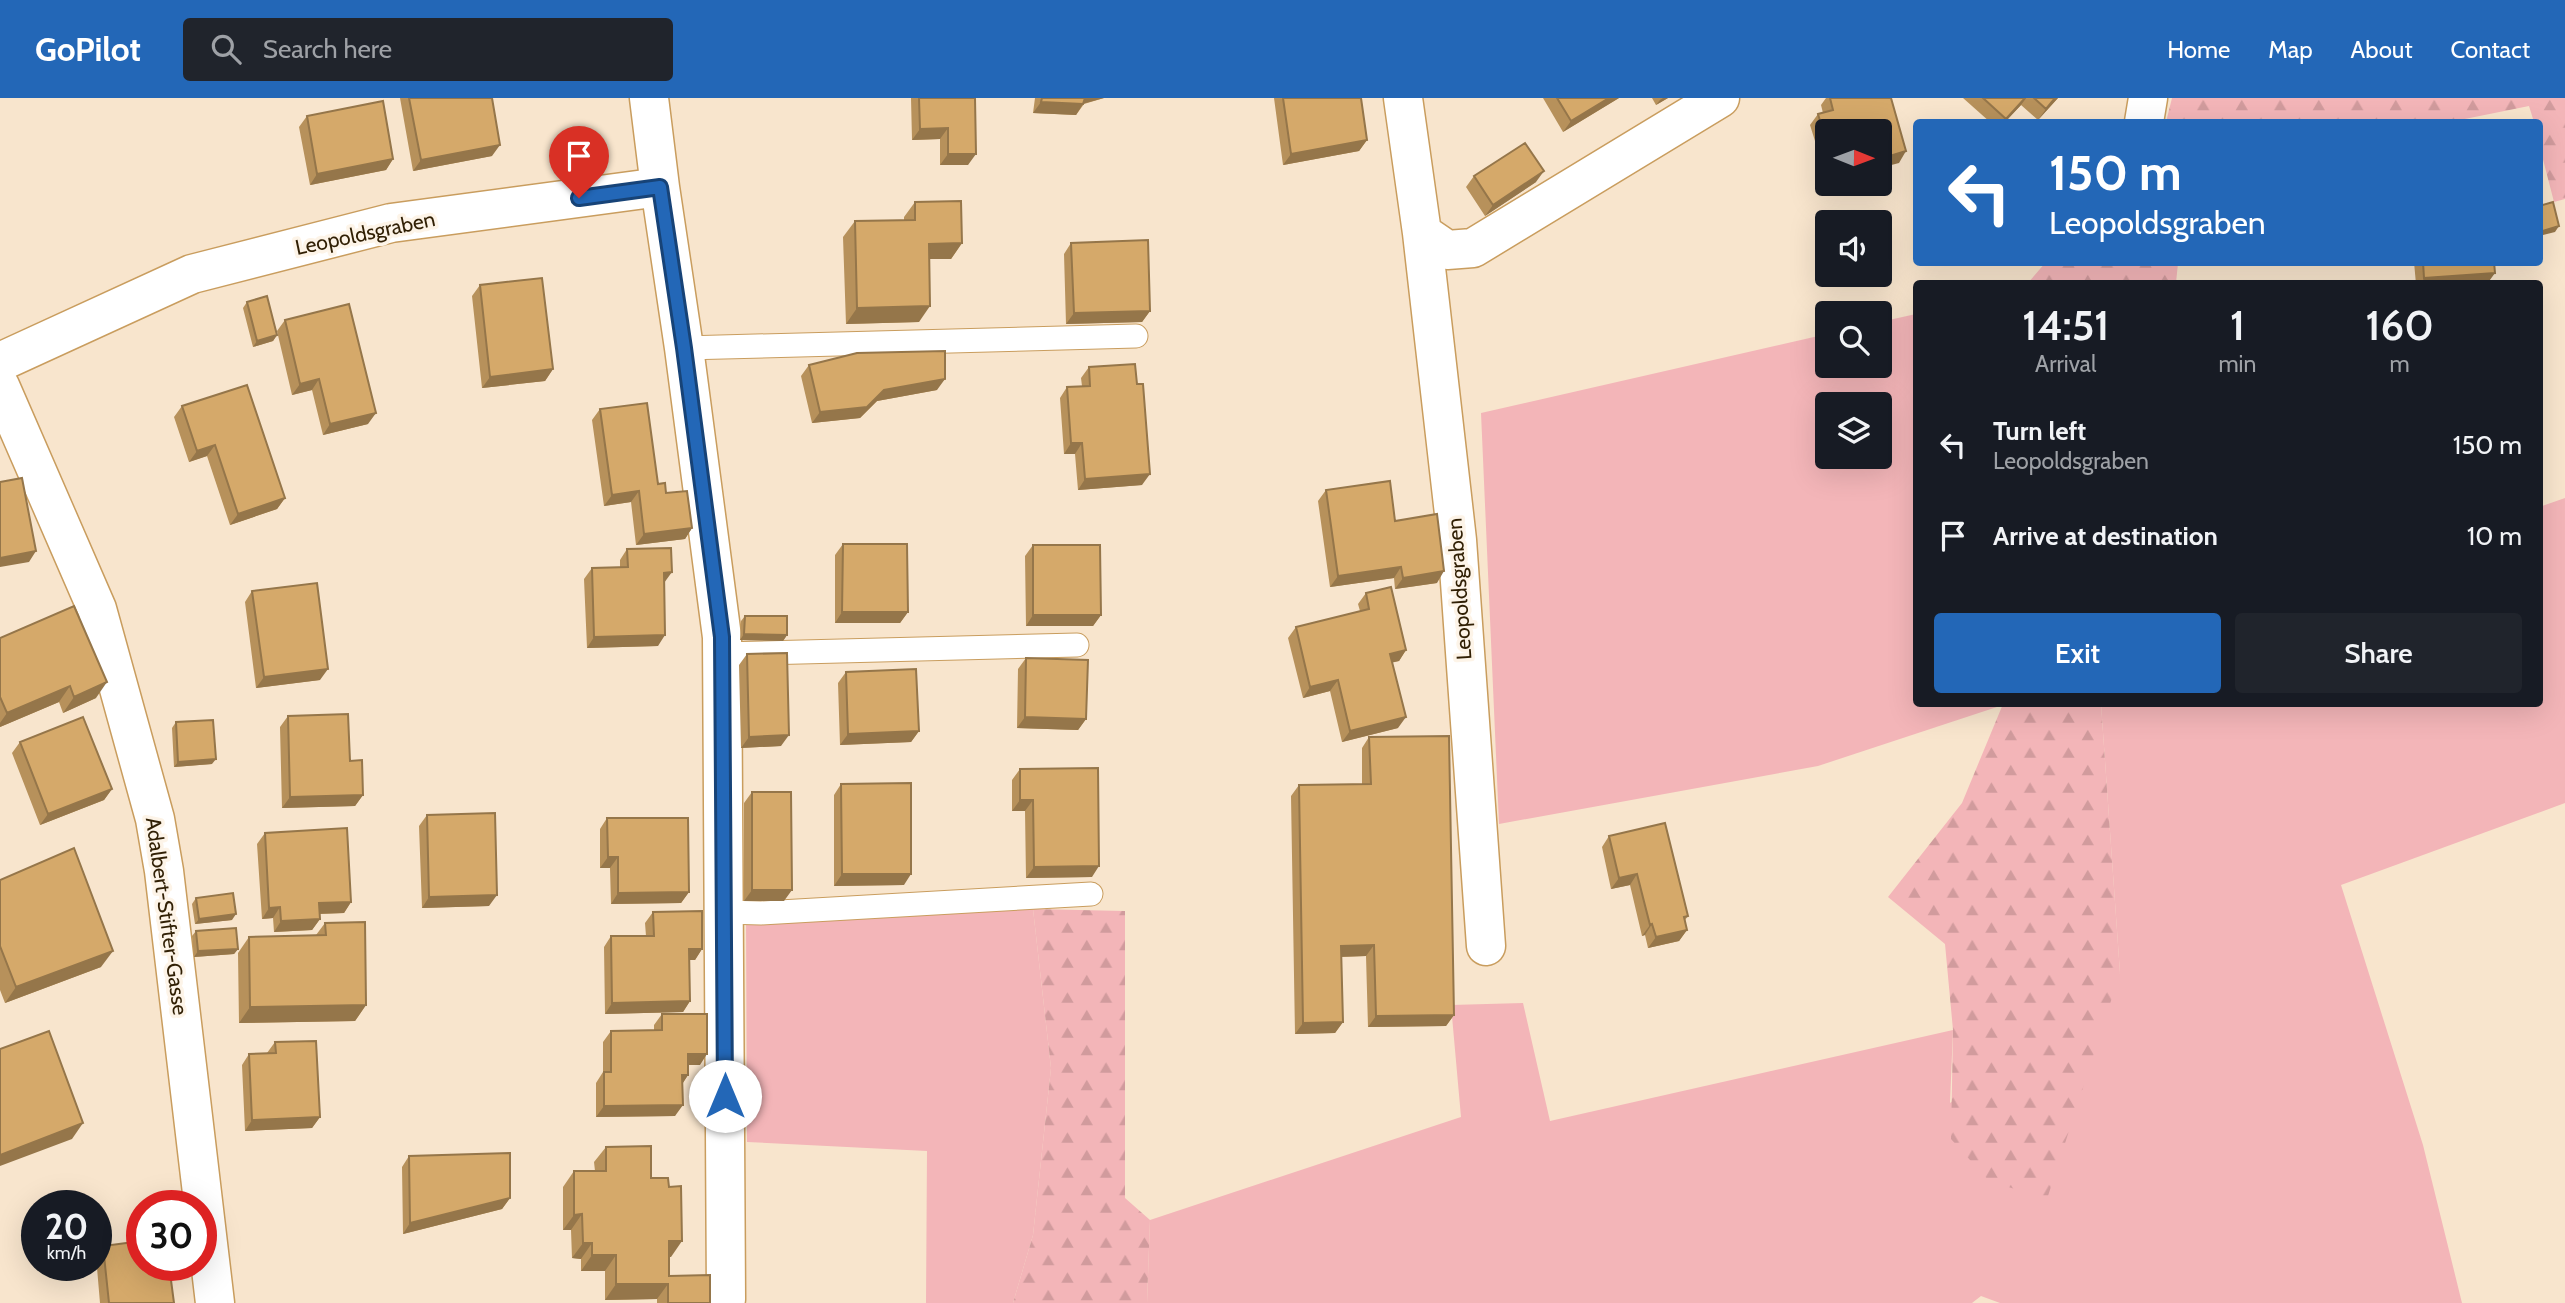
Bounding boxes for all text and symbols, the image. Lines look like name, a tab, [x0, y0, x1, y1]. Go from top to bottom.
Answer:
search box	[183, 18, 673, 81]
text: GoPilot	[35, 29, 141, 69]
icon: search	[207, 30, 245, 68]
text: Search here	[263, 33, 392, 65]
text: Home	[2167, 35, 2230, 64]
text: Map	[2268, 35, 2313, 64]
text: About	[2351, 35, 2413, 64]
text: Contact	[2451, 35, 2530, 64]
north arrow	[1815, 119, 1892, 196]
map controls	[1815, 119, 1892, 469]
pin	[549, 126, 609, 198]
icon: arrive	[560, 137, 598, 175]
text: 150 m	[2049, 143, 2182, 202]
icon: left	[1934, 147, 2025, 238]
text: Leopoldsgraben	[2049, 203, 2266, 242]
street label: Leopoldsgraben	[293, 206, 437, 260]
button: sound	[1815, 210, 1892, 287]
text: 14:51	[2022, 299, 2109, 351]
text: 1	[2230, 299, 2245, 351]
text: 160	[2366, 299, 2434, 351]
button: search	[1815, 301, 1892, 378]
text: Arrival	[2035, 350, 2096, 378]
text: min	[2218, 350, 2256, 378]
text: m	[2390, 350, 2410, 378]
button: layers	[1815, 392, 1892, 469]
text: Turn left	[1993, 415, 2086, 447]
icon: left	[1934, 426, 1972, 464]
text: 150 m	[2453, 429, 2522, 461]
text: Leopoldsgraben	[1993, 447, 2149, 475]
street label: Leopoldsgraben	[1442, 517, 1476, 661]
icon: arrive	[1934, 517, 1972, 555]
text: Arrive at destination	[1993, 520, 2218, 552]
text: 10 m	[2467, 520, 2522, 552]
button: Exit	[1934, 613, 2221, 693]
button: Share	[2235, 613, 2522, 693]
street label: Adalbert-Stifter-Gasse	[141, 815, 193, 1017]
position arrow	[688, 1059, 762, 1133]
speed limit sign: 30	[126, 1190, 217, 1281]
text: 20	[45, 1205, 88, 1248]
text: km/h	[47, 1242, 86, 1264]

